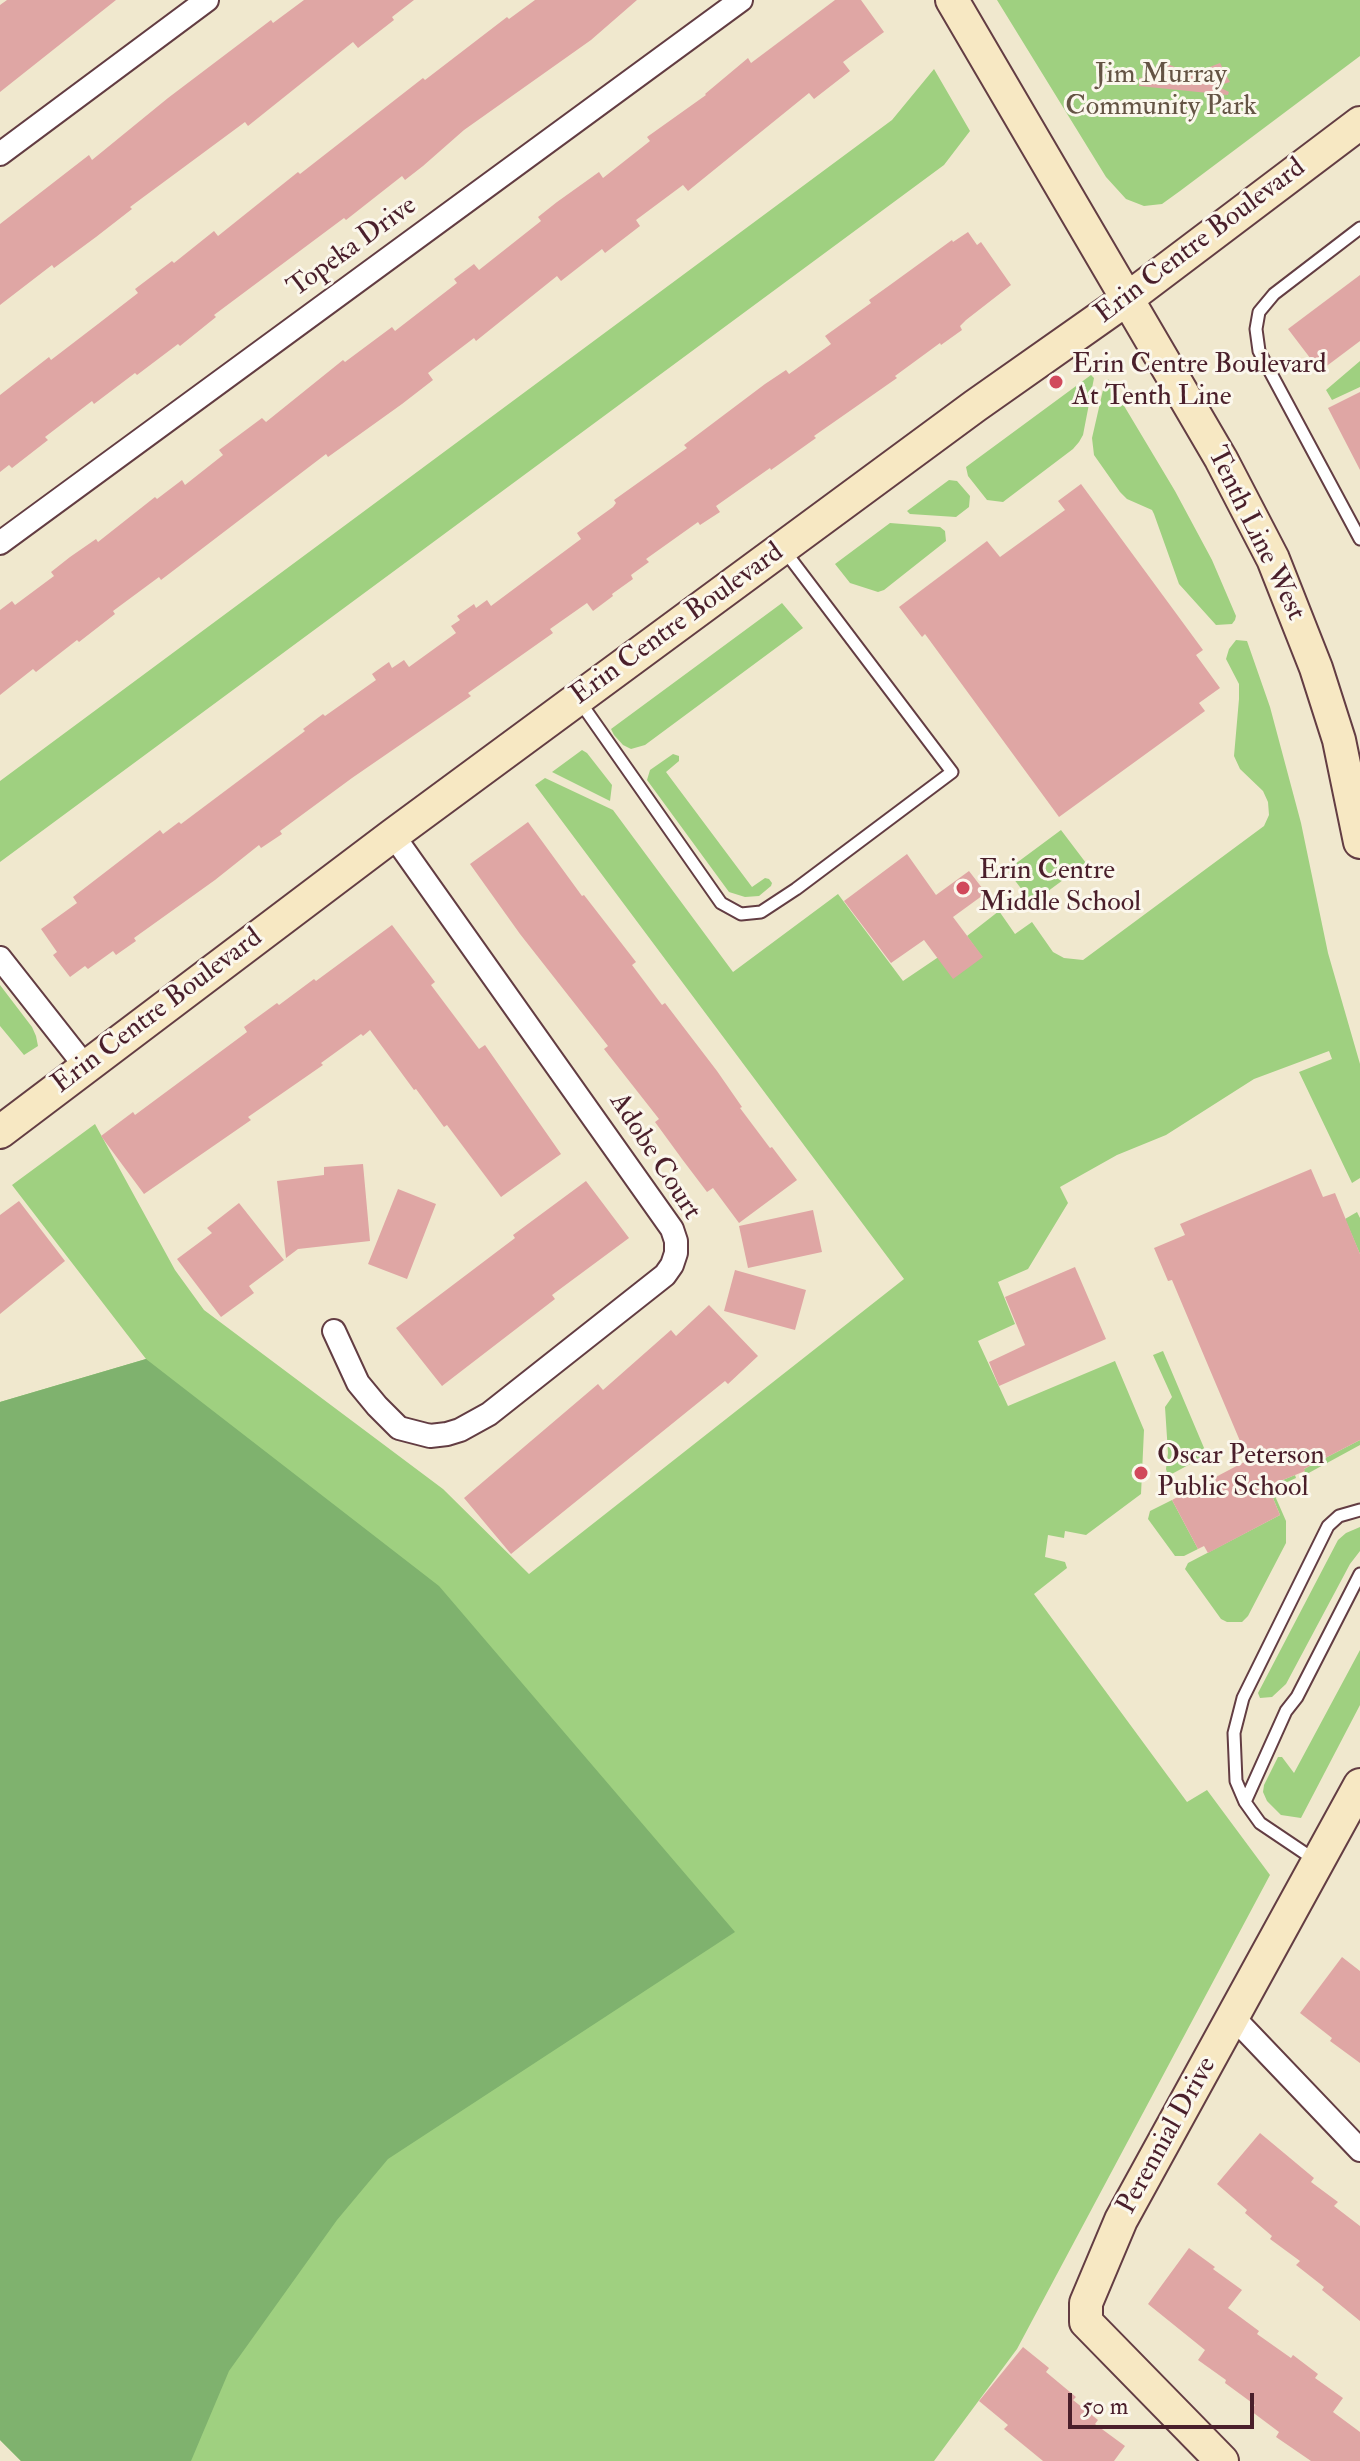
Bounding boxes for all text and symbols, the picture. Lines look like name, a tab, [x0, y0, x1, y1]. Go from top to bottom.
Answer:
park label: Jim Murray Community Park	[1065, 59, 1257, 125]
street label: Erin Centre Boulevard	[1089, 152, 1313, 332]
street label: Topeka Drive	[282, 190, 424, 306]
place label: Erin Centre Boulevard At Tenth Line	[1072, 349, 1326, 415]
marker: Erin Centre Boulevard At Tenth Line	[1047, 373, 1065, 391]
street label: Tenth Line West	[1198, 442, 1312, 626]
street label: Erin Centre Boulevard	[565, 537, 791, 713]
place label: Erin Centre Middle School	[979, 855, 1141, 921]
marker: Erin Centre Middle School	[954, 879, 972, 897]
street label: Erin Centre Boulevard	[46, 922, 270, 1102]
street label: Adobe Court	[601, 1087, 707, 1227]
place label: Oscar Peterson Public School	[1157, 1440, 1325, 1506]
marker: Oscar Peterson Public School	[1132, 1464, 1150, 1482]
street label: Perennial Drive	[1111, 2052, 1225, 2220]
scale bar	[1072, 2377, 1258, 2427]
text: 50 m	[1082, 2391, 1128, 2422]

